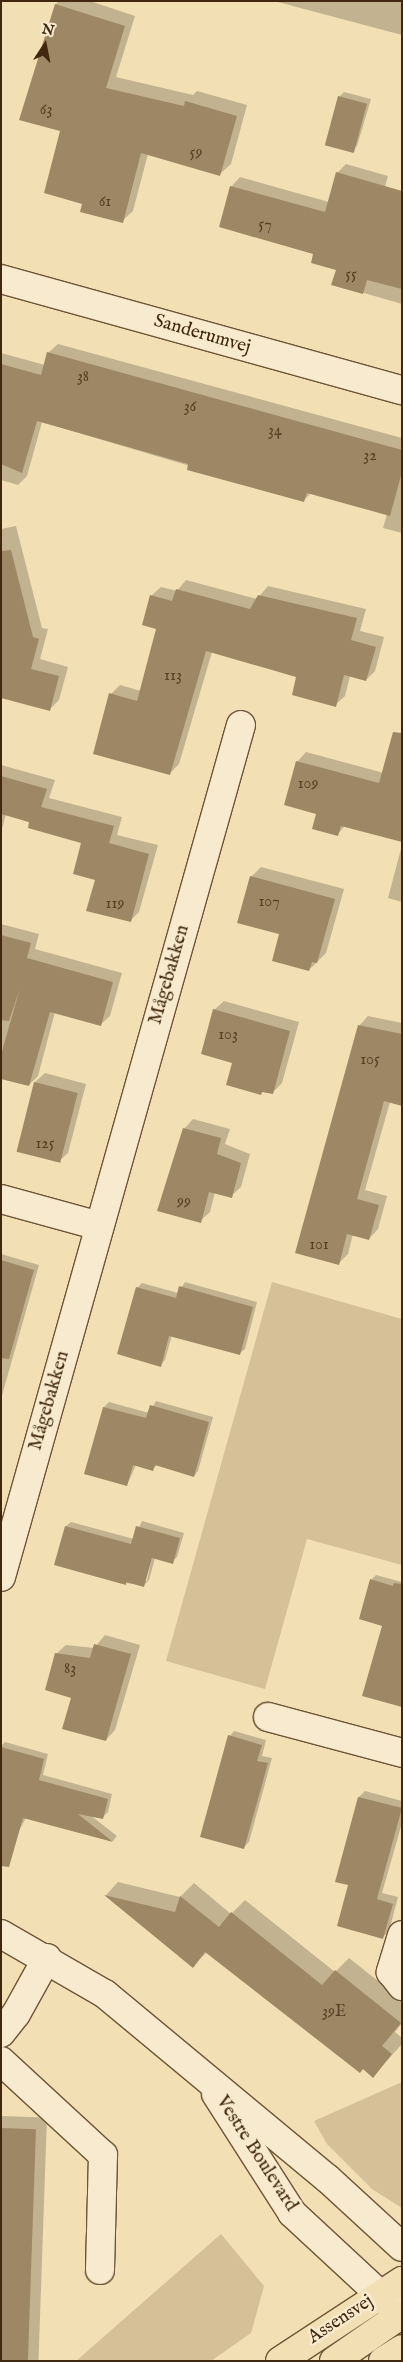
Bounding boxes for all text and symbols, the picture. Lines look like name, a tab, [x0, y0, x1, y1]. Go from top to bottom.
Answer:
north arrow	[20, 20, 70, 70]
text: N	[40, 20, 56, 40]
house number: 63	[40, 100, 52, 120]
house number: 59	[190, 143, 202, 163]
house number: 61	[99, 192, 111, 212]
house number: 57	[258, 215, 272, 235]
house number: 55	[345, 265, 357, 285]
street label: Sanderumvej	[151, 310, 253, 360]
house number: 38	[77, 367, 89, 387]
house number: 36	[184, 397, 196, 417]
house number: 34	[268, 421, 282, 441]
house number: 32	[363, 446, 377, 466]
house number: 113	[164, 666, 182, 686]
house number: 109	[298, 774, 318, 794]
house number: 107	[258, 892, 280, 912]
house number: 119	[106, 894, 124, 914]
street label: Mågebakken	[145, 923, 195, 1027]
house number: 103	[218, 1025, 238, 1045]
house number: 105	[360, 1050, 380, 1070]
house number: 125	[35, 1134, 55, 1154]
house number: 99	[177, 1192, 191, 1212]
house number: 101	[309, 1235, 329, 1255]
street label: Mågebakken	[25, 1349, 75, 1453]
house number: 83	[64, 1659, 76, 1679]
house number: 39E	[322, 2002, 346, 2022]
street label: Vestre Boulevard	[210, 2092, 302, 2216]
street label: Assensvej	[304, 2290, 378, 2350]

